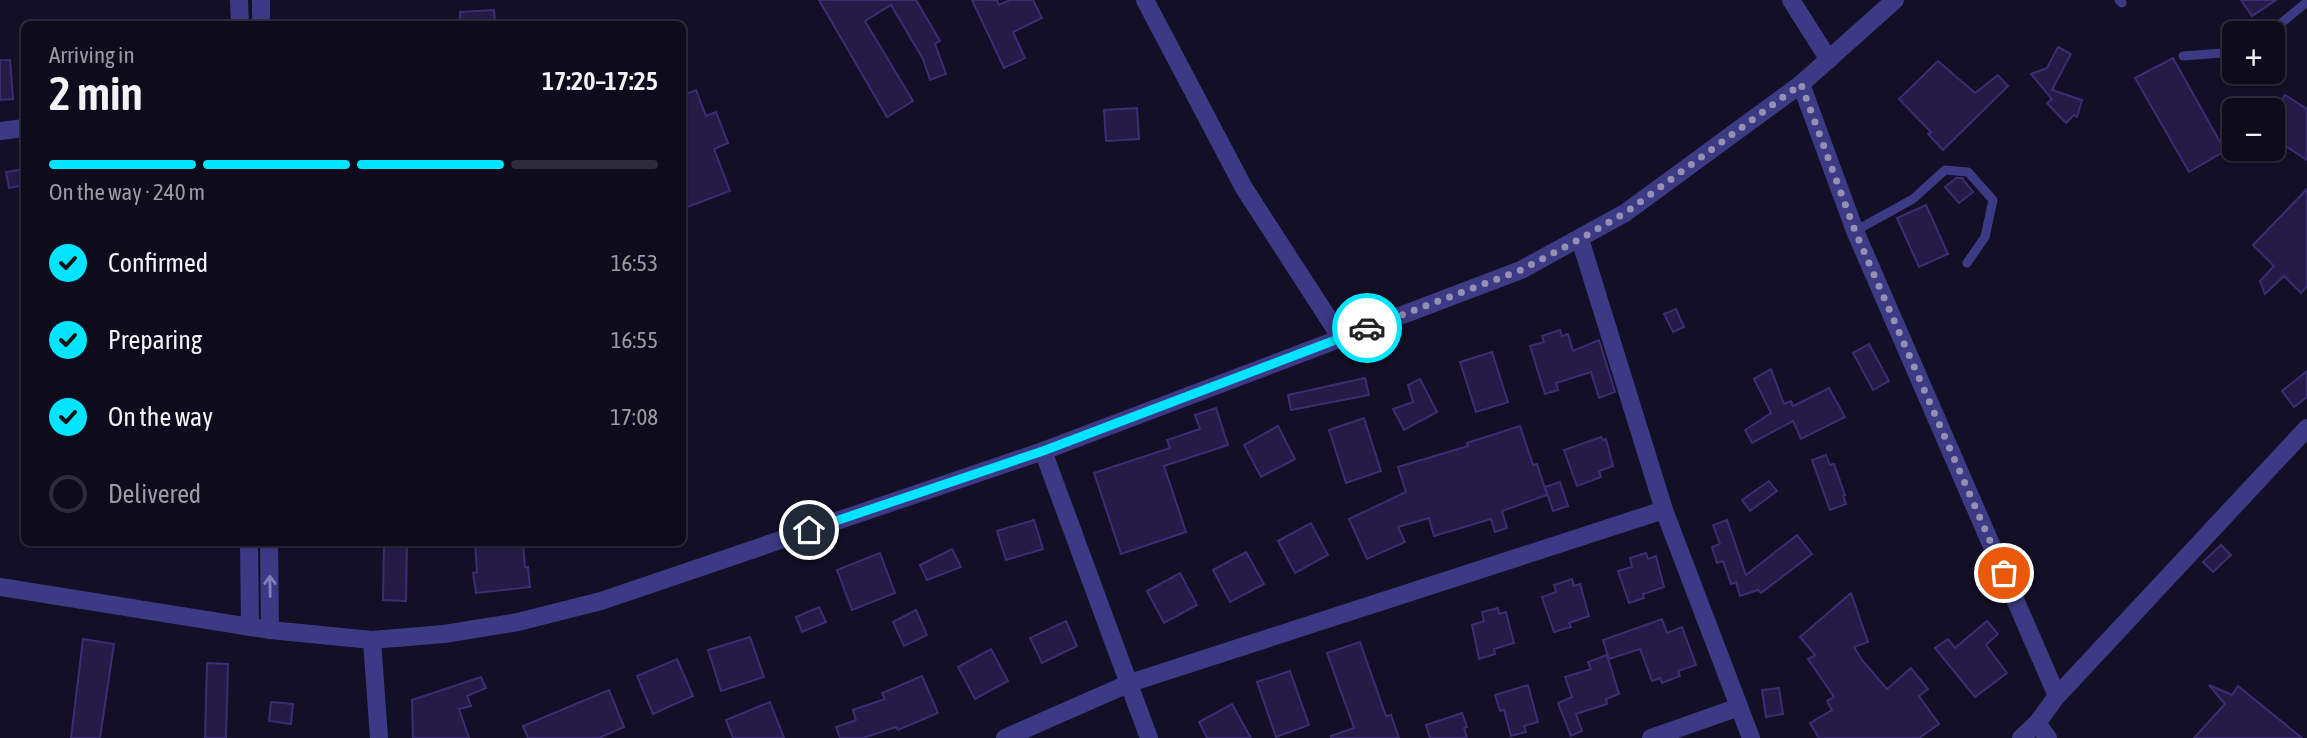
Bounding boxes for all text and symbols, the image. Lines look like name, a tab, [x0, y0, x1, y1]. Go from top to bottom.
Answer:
map controls	[2222, 21, 2285, 161]
button: +	[2222, 21, 2285, 84]
text: Arriving in	[49, 42, 135, 68]
text: 17:20–17:25	[542, 66, 658, 96]
text: 2 min	[49, 67, 143, 120]
button: −	[2222, 98, 2285, 161]
text: On the way · 240 m	[49, 179, 205, 205]
icon: check	[49, 244, 87, 282]
text: Confirmed	[108, 248, 208, 278]
text: 16:53	[611, 250, 658, 276]
courier	[1332, 293, 1402, 363]
icon: car	[1348, 309, 1386, 347]
icon: check	[49, 321, 87, 359]
text: Preparing	[108, 325, 202, 355]
text: 16:55	[611, 327, 658, 353]
icon: check	[49, 398, 87, 436]
text: On the way	[108, 402, 213, 432]
text: 17:08	[610, 404, 658, 430]
text: Delivered	[108, 479, 201, 509]
pin	[779, 500, 839, 560]
icon: home	[790, 511, 828, 549]
pin	[1974, 543, 2034, 603]
icon: bag	[1985, 554, 2023, 592]
one-way arrow	[263, 575, 276, 598]

